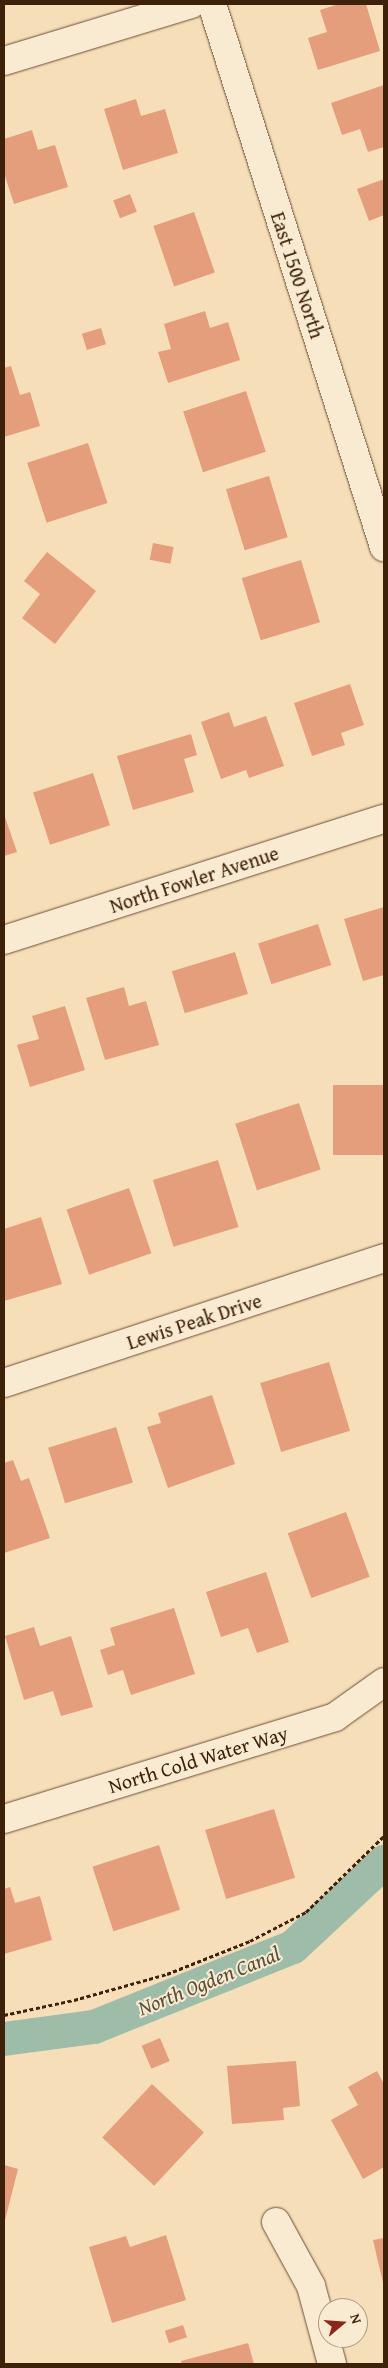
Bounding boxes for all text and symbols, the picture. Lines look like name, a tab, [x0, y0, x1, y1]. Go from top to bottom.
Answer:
street label: East 1500 North	[266, 209, 330, 341]
street label: North Fowler Avenue	[106, 840, 282, 918]
street label: Lewis Peak Drive	[124, 1288, 264, 1354]
street label: North Cold Water Way	[105, 1720, 291, 1798]
water label: North Ogden Canal	[134, 1941, 284, 2021]
north arrow	[318, 2298, 368, 2348]
text: N	[345, 2311, 367, 2326]

